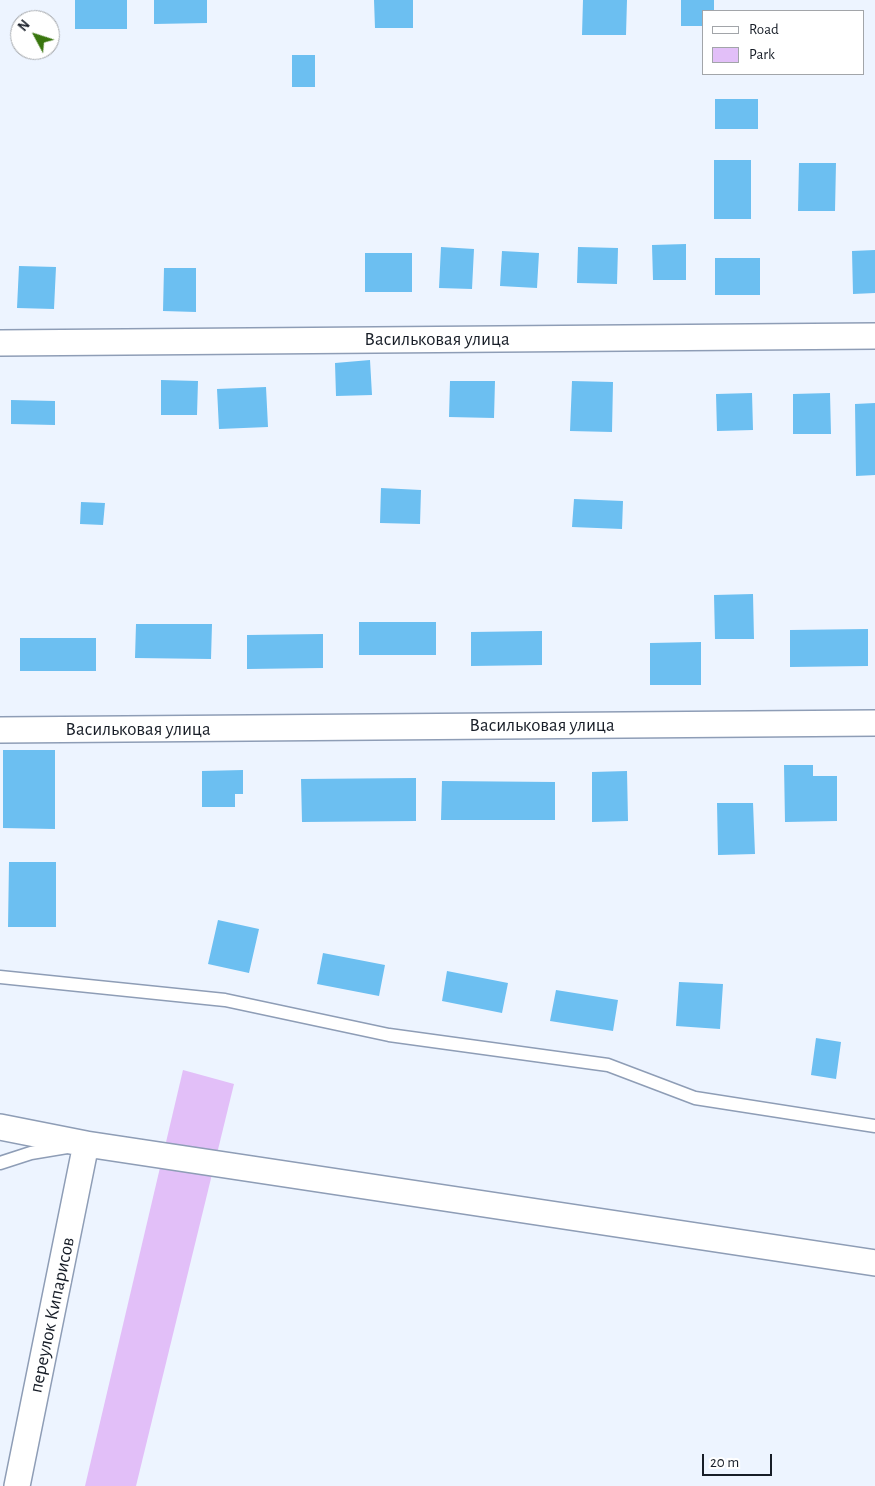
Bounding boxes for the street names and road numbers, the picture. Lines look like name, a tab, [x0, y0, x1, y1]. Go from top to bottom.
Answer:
street label: Васильковая улица	[364, 328, 510, 350]
street label: Васильковая улица	[469, 714, 615, 736]
street label: Васильковая улица	[65, 718, 211, 740]
street label: переулок Кипарисов	[24, 1235, 80, 1395]

